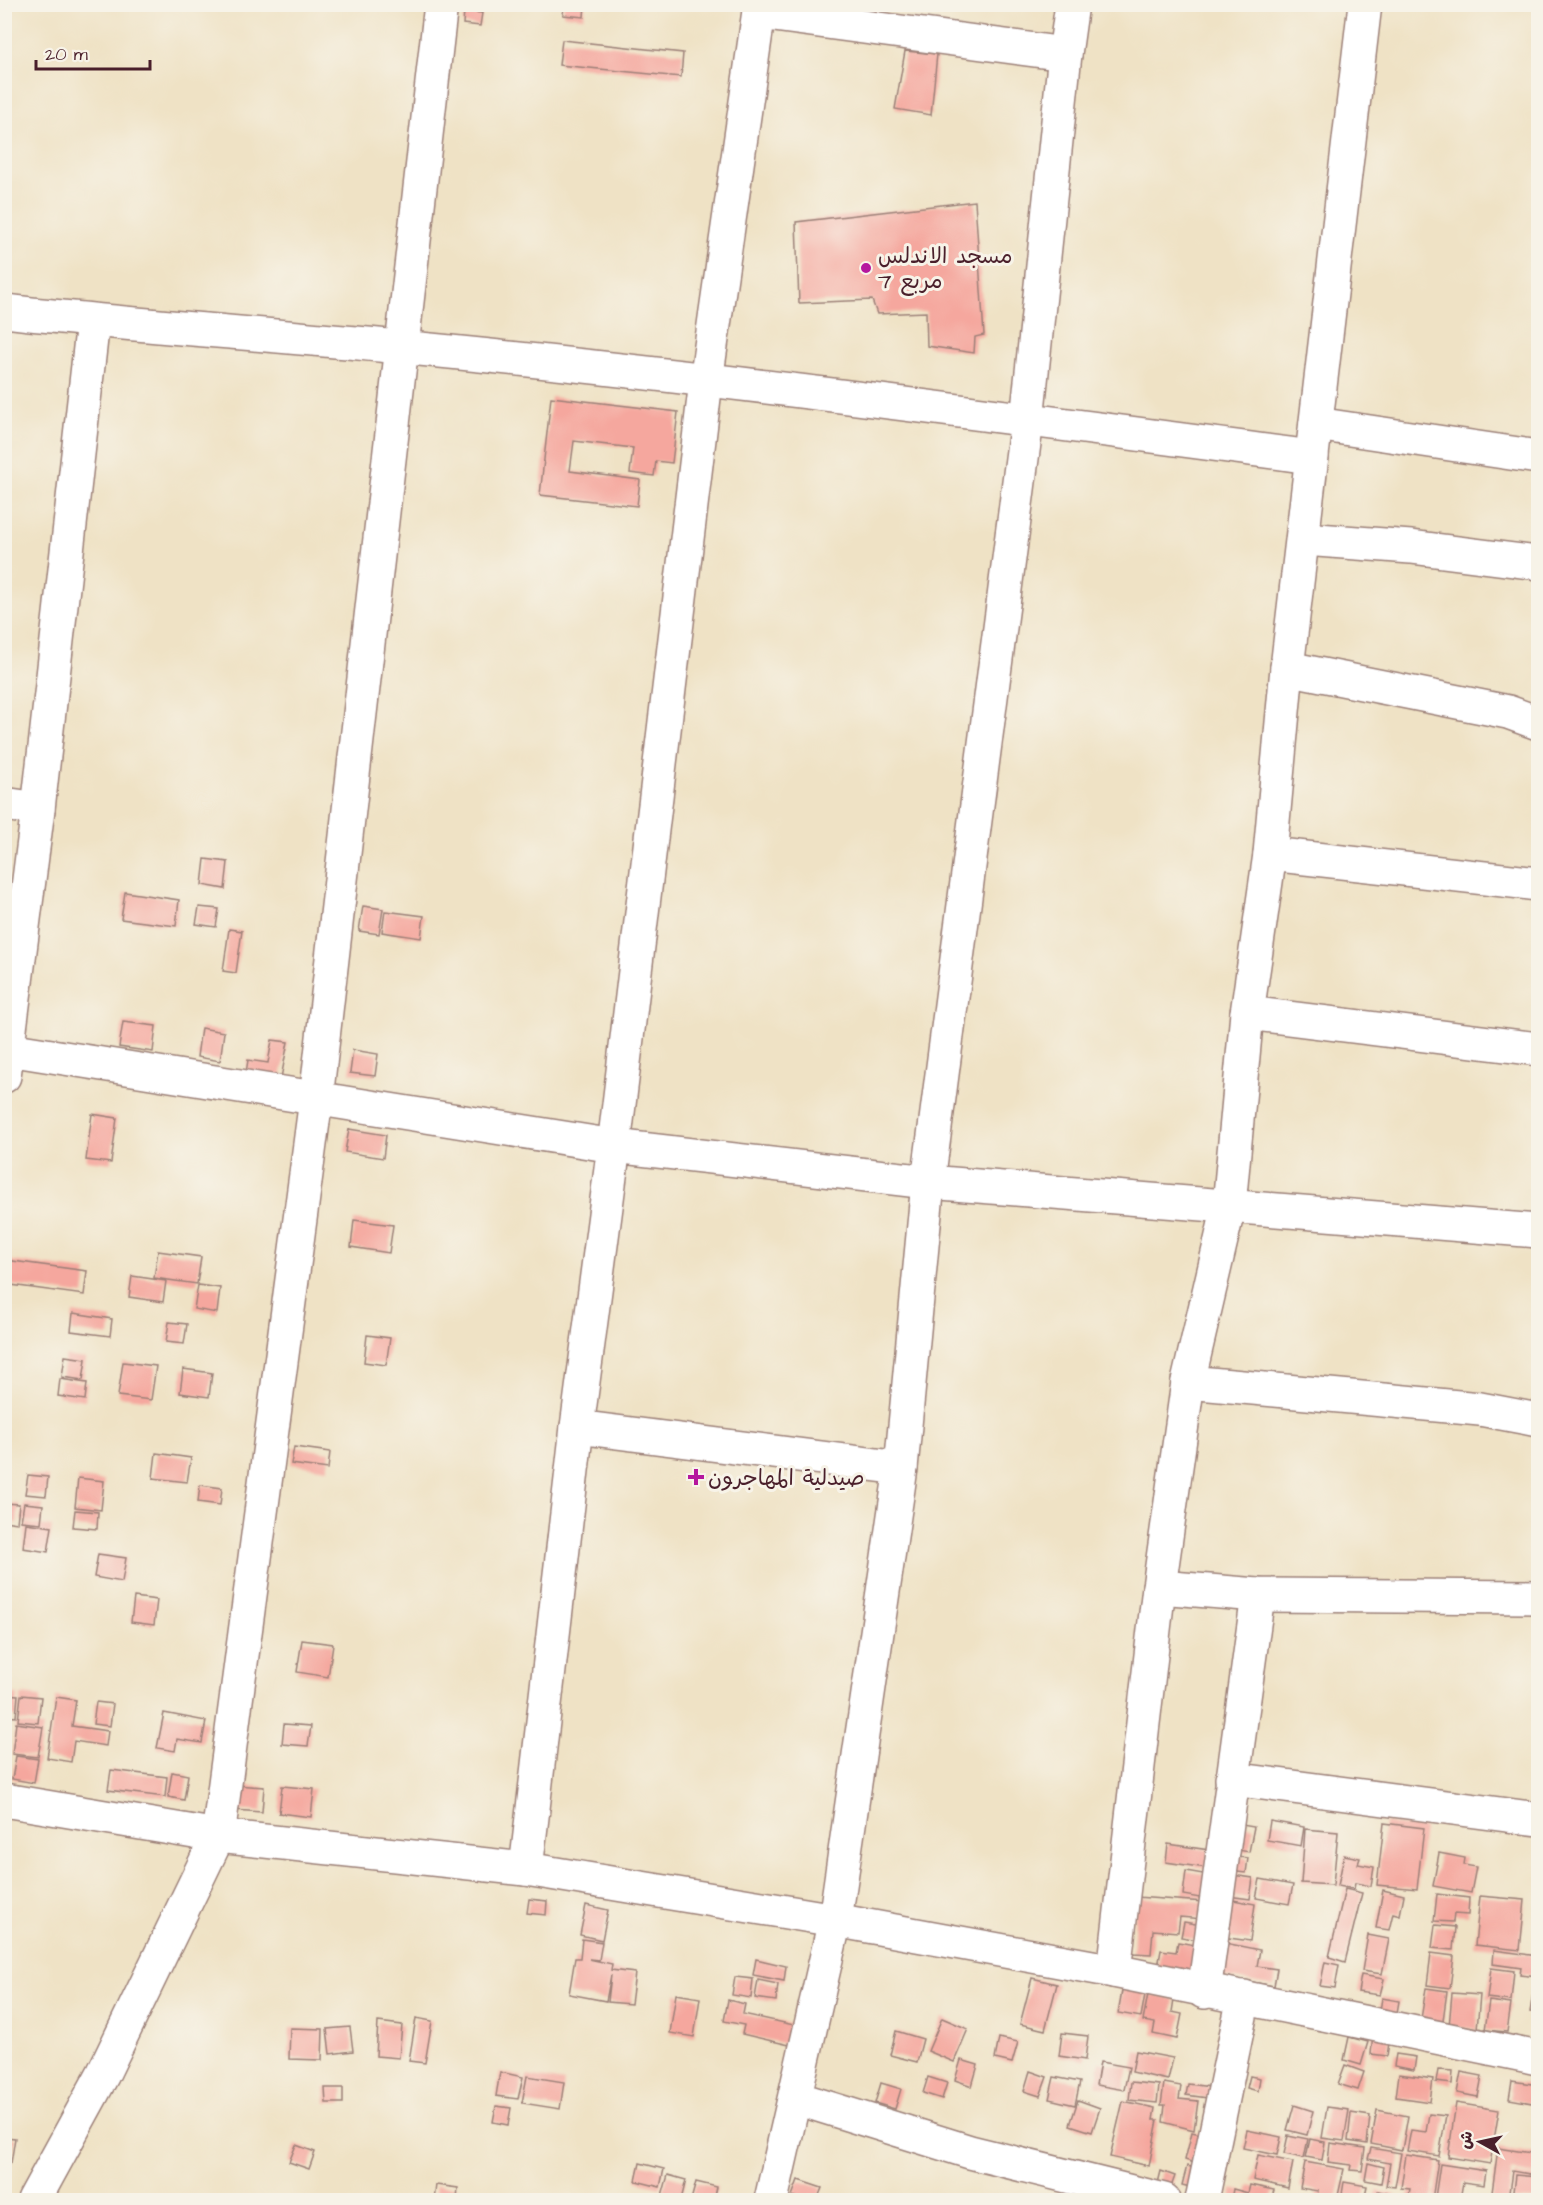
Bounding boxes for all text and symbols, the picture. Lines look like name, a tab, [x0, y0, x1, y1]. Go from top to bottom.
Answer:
scale bar	[36, 33, 150, 71]
text: 20 m	[45, 42, 88, 67]
place label: مسجد الاندلس مربع 7	[878, 241, 1013, 297]
marker: مسجد الاندلس مربع 7	[859, 261, 873, 275]
place label: صيدلية المهاجرون	[708, 1463, 864, 1494]
marker: صيدلية المهاجرون	[689, 1470, 703, 1484]
north arrow	[1450, 2112, 1510, 2172]
text: ش	[1454, 2130, 1478, 2150]

